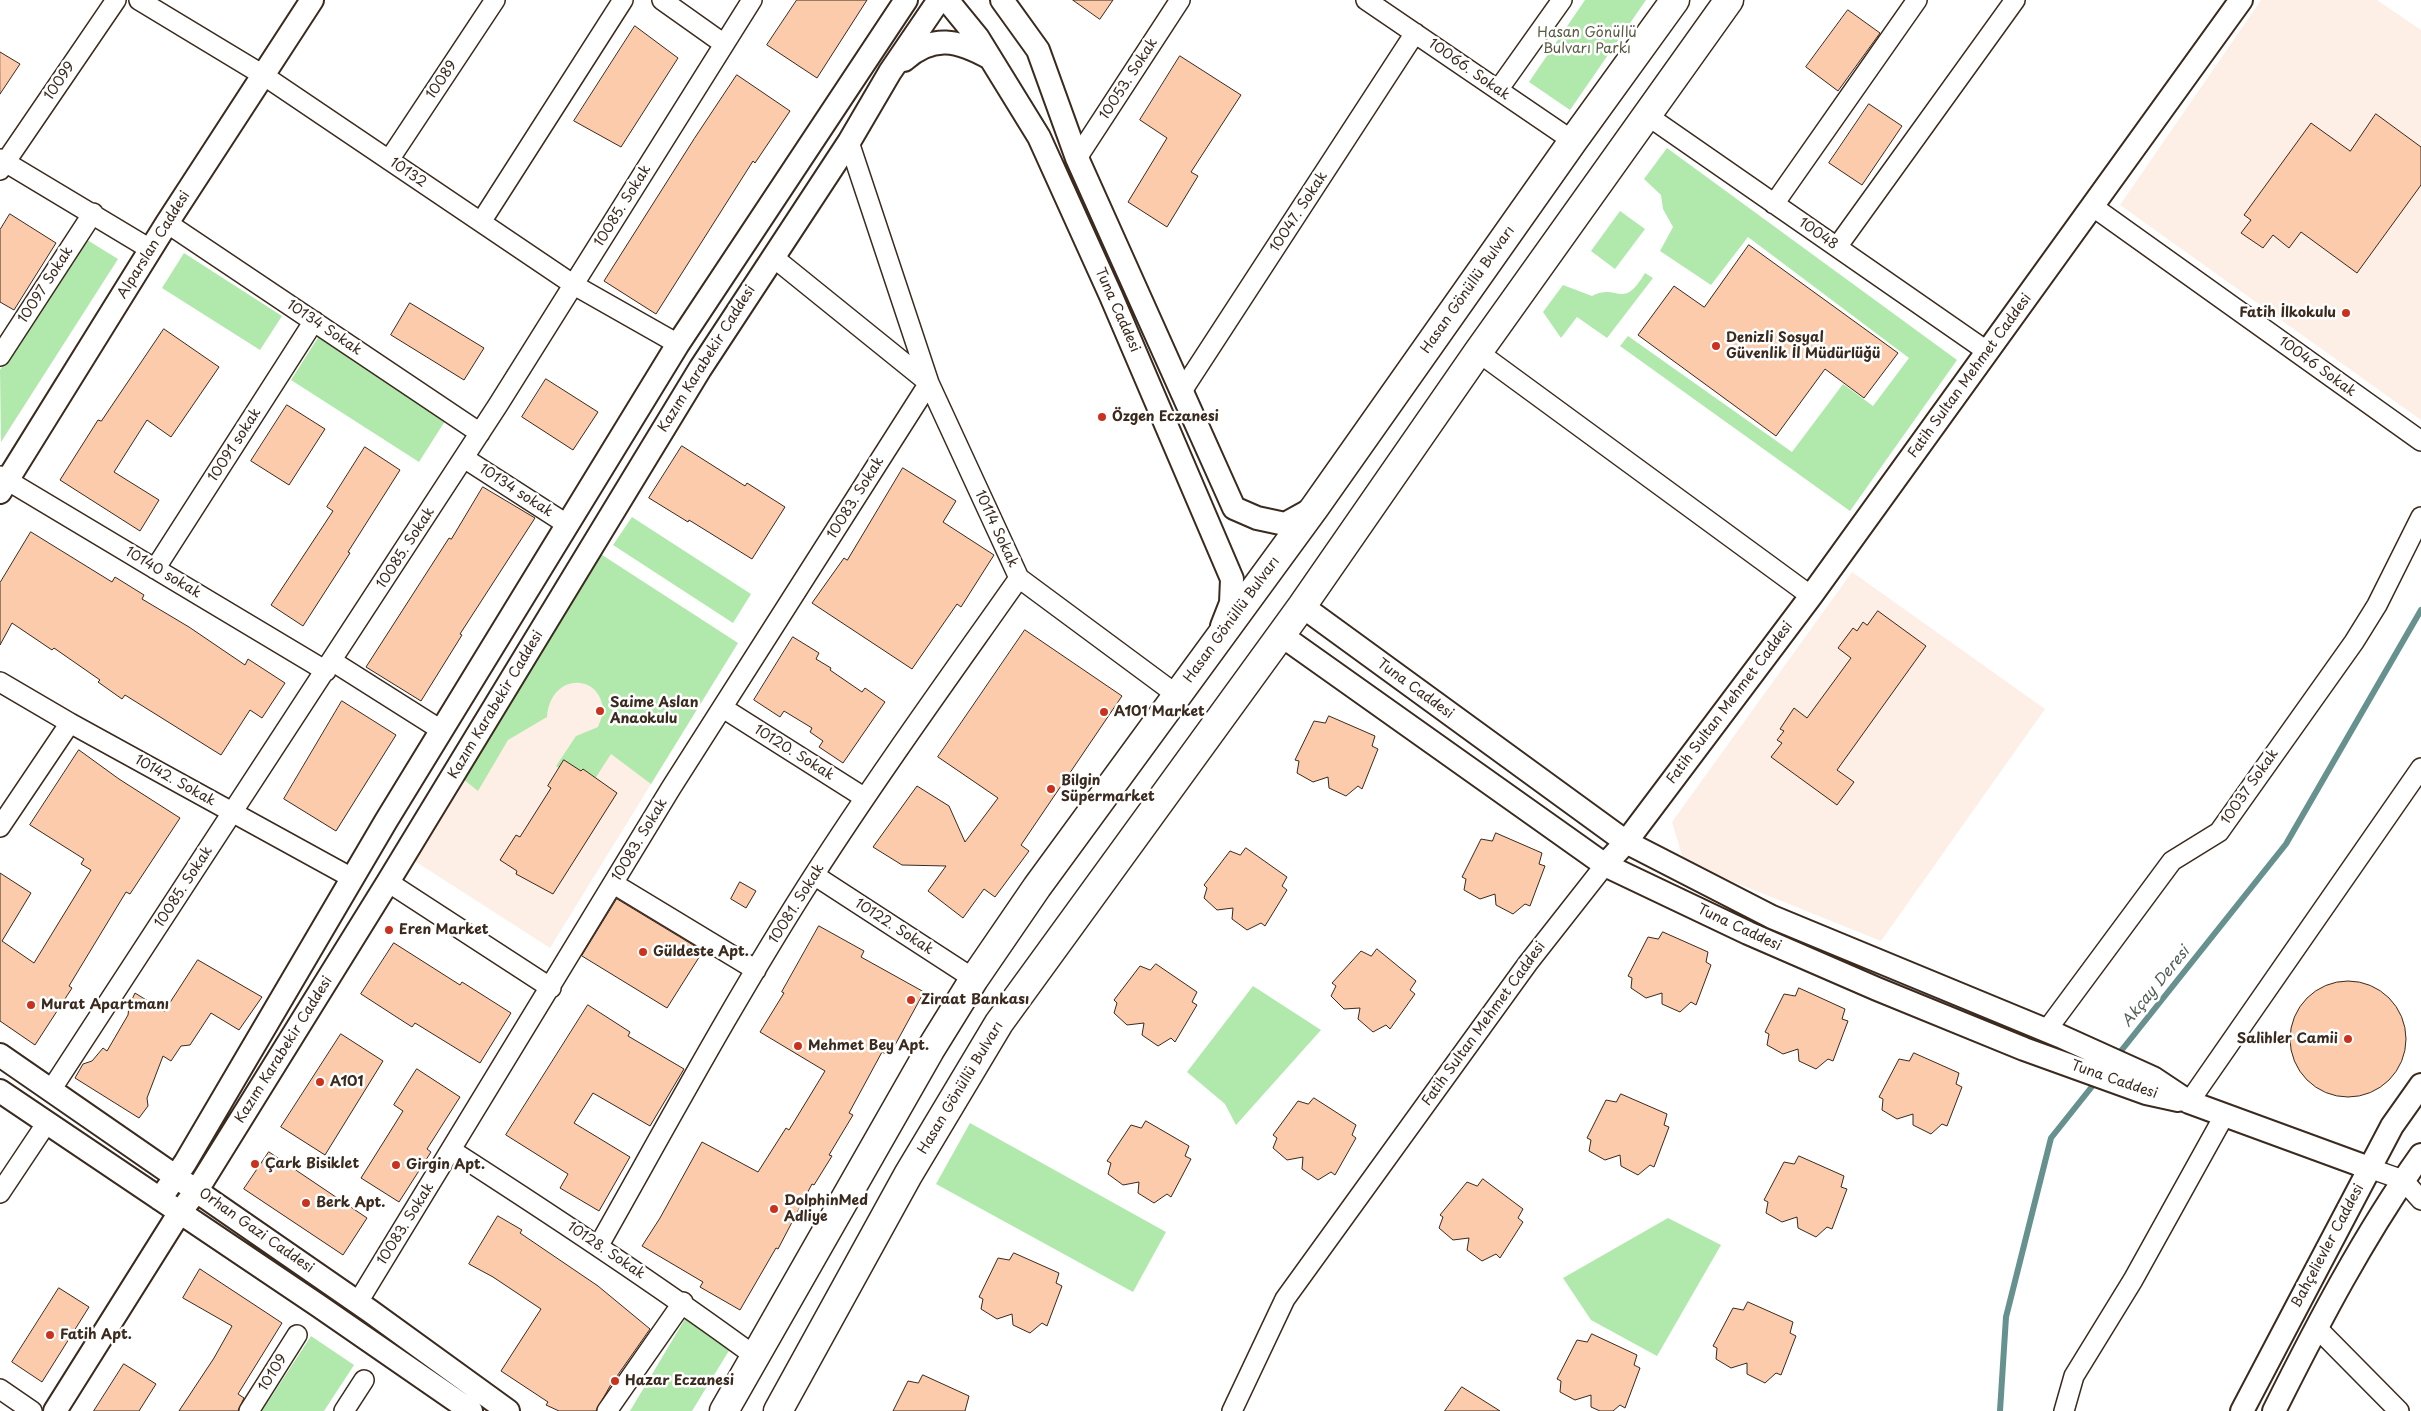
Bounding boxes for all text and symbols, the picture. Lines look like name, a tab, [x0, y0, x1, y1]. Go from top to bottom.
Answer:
park label: Hasan Gönüllü Bulvarı Parkı	[1537, 25, 1637, 58]
street label: 10053. Sokak	[1096, 35, 1162, 123]
street label: 10066. Sokak	[1425, 36, 1513, 104]
street label: 10089	[423, 58, 461, 102]
street label: 10099	[41, 59, 79, 103]
street label: 10132	[386, 155, 430, 191]
street label: 10085. Sokak	[591, 162, 655, 250]
street label: 10047. Sokak	[1267, 168, 1331, 256]
street label: Alparslan Caddesi	[114, 188, 194, 302]
street label: 10048	[1795, 214, 1841, 254]
street label: Hasan Gönüllü Bulvarı	[1418, 223, 1518, 357]
street label: 10097 Sokak	[15, 243, 77, 327]
street label: Tuna Caddesi	[1091, 265, 1143, 355]
street label: Kazım Karabekir Caddesi	[655, 283, 759, 435]
street label: Fatih Sultan Mehmet Caddesi	[1905, 291, 2035, 461]
street label: 10134 Sokak	[283, 297, 365, 359]
place label: Fatih İlkokulu	[2239, 305, 2336, 321]
marker: Fatih İlkokulu	[2340, 307, 2352, 319]
place label: Denizli Sosyal Güvenlik İl Müdürlüğü	[1726, 330, 1881, 362]
street label: 10046 Sokak	[2275, 333, 2359, 401]
marker: Denizli Sosyal Güvenlik İl Müdürlüğü	[1710, 340, 1722, 352]
street label: 10091 sokak	[205, 405, 265, 485]
place label: Özgen Eczanesi	[1112, 409, 1219, 425]
marker: Özgen Eczanesi	[1096, 411, 1108, 423]
street label: 10083. Sokak	[824, 454, 888, 542]
street label: 10134 sokak	[476, 461, 556, 521]
street label: 10114 Sokak	[971, 488, 1021, 570]
street label: 10085. Sokak	[374, 504, 438, 592]
street label: 10140 sokak	[122, 544, 204, 602]
street label: Hasan Gönüllü Bulvarı	[1181, 554, 1283, 686]
street label: Fatih Sultan Mehmet Caddesi	[1663, 619, 1797, 787]
street label: Kazım Karabekir Caddesi	[445, 628, 547, 782]
street label: Tuna Caddesi	[1373, 656, 1457, 722]
place label: Saime Aslan Anaokulu	[610, 695, 698, 728]
place label: A101 Market	[1114, 704, 1205, 720]
marker: Saime Aslan Anaokulu	[594, 705, 606, 717]
marker: A101 Market	[1098, 706, 1110, 718]
street label: 10120. Sokak	[751, 722, 837, 784]
street label: 10037 Sokak	[2218, 746, 2282, 828]
street label: 10142. Sokak	[132, 752, 218, 810]
place label: Bilgin Süpermarket	[1061, 773, 1155, 806]
marker: Bilgin Süpermarket	[1045, 783, 1057, 795]
street label: 10083. Sokak	[609, 796, 671, 884]
street label: 10085. Sokak	[152, 843, 216, 931]
street label: 10081. Sokak	[766, 861, 828, 947]
street label: 10122. Sokak	[852, 895, 936, 959]
street label: Tuna Caddesi	[1694, 901, 1784, 955]
place label: Eren Market	[399, 922, 488, 938]
marker: Eren Market	[383, 924, 395, 936]
street label: Fatih Sultan Mehmet Caddesi	[1419, 939, 1549, 1109]
water label: Akçay Deresi	[2118, 943, 2194, 1031]
place label: Güldeste Apt.	[653, 944, 749, 960]
marker: Güldeste Apt.	[637, 946, 649, 958]
street label: Kazım Karabekir Caddesi	[232, 974, 336, 1126]
place label: Ziraat Bankası	[921, 992, 1029, 1008]
marker: Ziraat Bankası	[905, 994, 917, 1006]
place label: Murat Apartmanı	[41, 997, 169, 1013]
marker: Murat Apartmanı	[25, 999, 37, 1011]
street label: Hasan Gönüllü Bulvarı	[915, 1019, 1007, 1157]
place label: Salihler Camii	[2237, 1031, 2338, 1047]
marker: Salihler Camii	[2342, 1033, 2354, 1045]
place label: Mehmet Bey Apt.	[808, 1038, 929, 1054]
marker: Mehmet Bey Apt.	[792, 1040, 804, 1052]
street label: Tuna Caddesi	[2068, 1057, 2160, 1103]
place label: A101	[330, 1074, 363, 1090]
marker: A101	[314, 1076, 326, 1088]
place label: Çark Bisiklet	[265, 1156, 359, 1172]
place label: Girgin Apt.	[406, 1157, 485, 1173]
marker: Çark Bisiklet	[249, 1158, 261, 1170]
marker: Girgin Apt.	[390, 1159, 402, 1171]
street label: 10083. Sokak	[374, 1180, 438, 1268]
street label: Bahçelievler Caddesi	[2288, 1181, 2368, 1311]
street label: Orhan Gazi Caddesi	[195, 1185, 317, 1277]
place label: DolphinMed Adliye	[784, 1193, 868, 1226]
place label: Berk Apt.	[316, 1195, 385, 1211]
marker: Berk Apt.	[300, 1197, 312, 1209]
marker: DolphinMed Adliye	[768, 1203, 780, 1215]
street label: 10128. Sokak	[564, 1219, 648, 1283]
place label: Fatih Apt.	[60, 1327, 132, 1343]
marker: Fatih Apt.	[44, 1329, 56, 1341]
street label: 10109	[255, 1351, 291, 1395]
place label: Hazar Eczanesi	[625, 1373, 734, 1389]
marker: Hazar Eczanesi	[609, 1375, 621, 1387]

